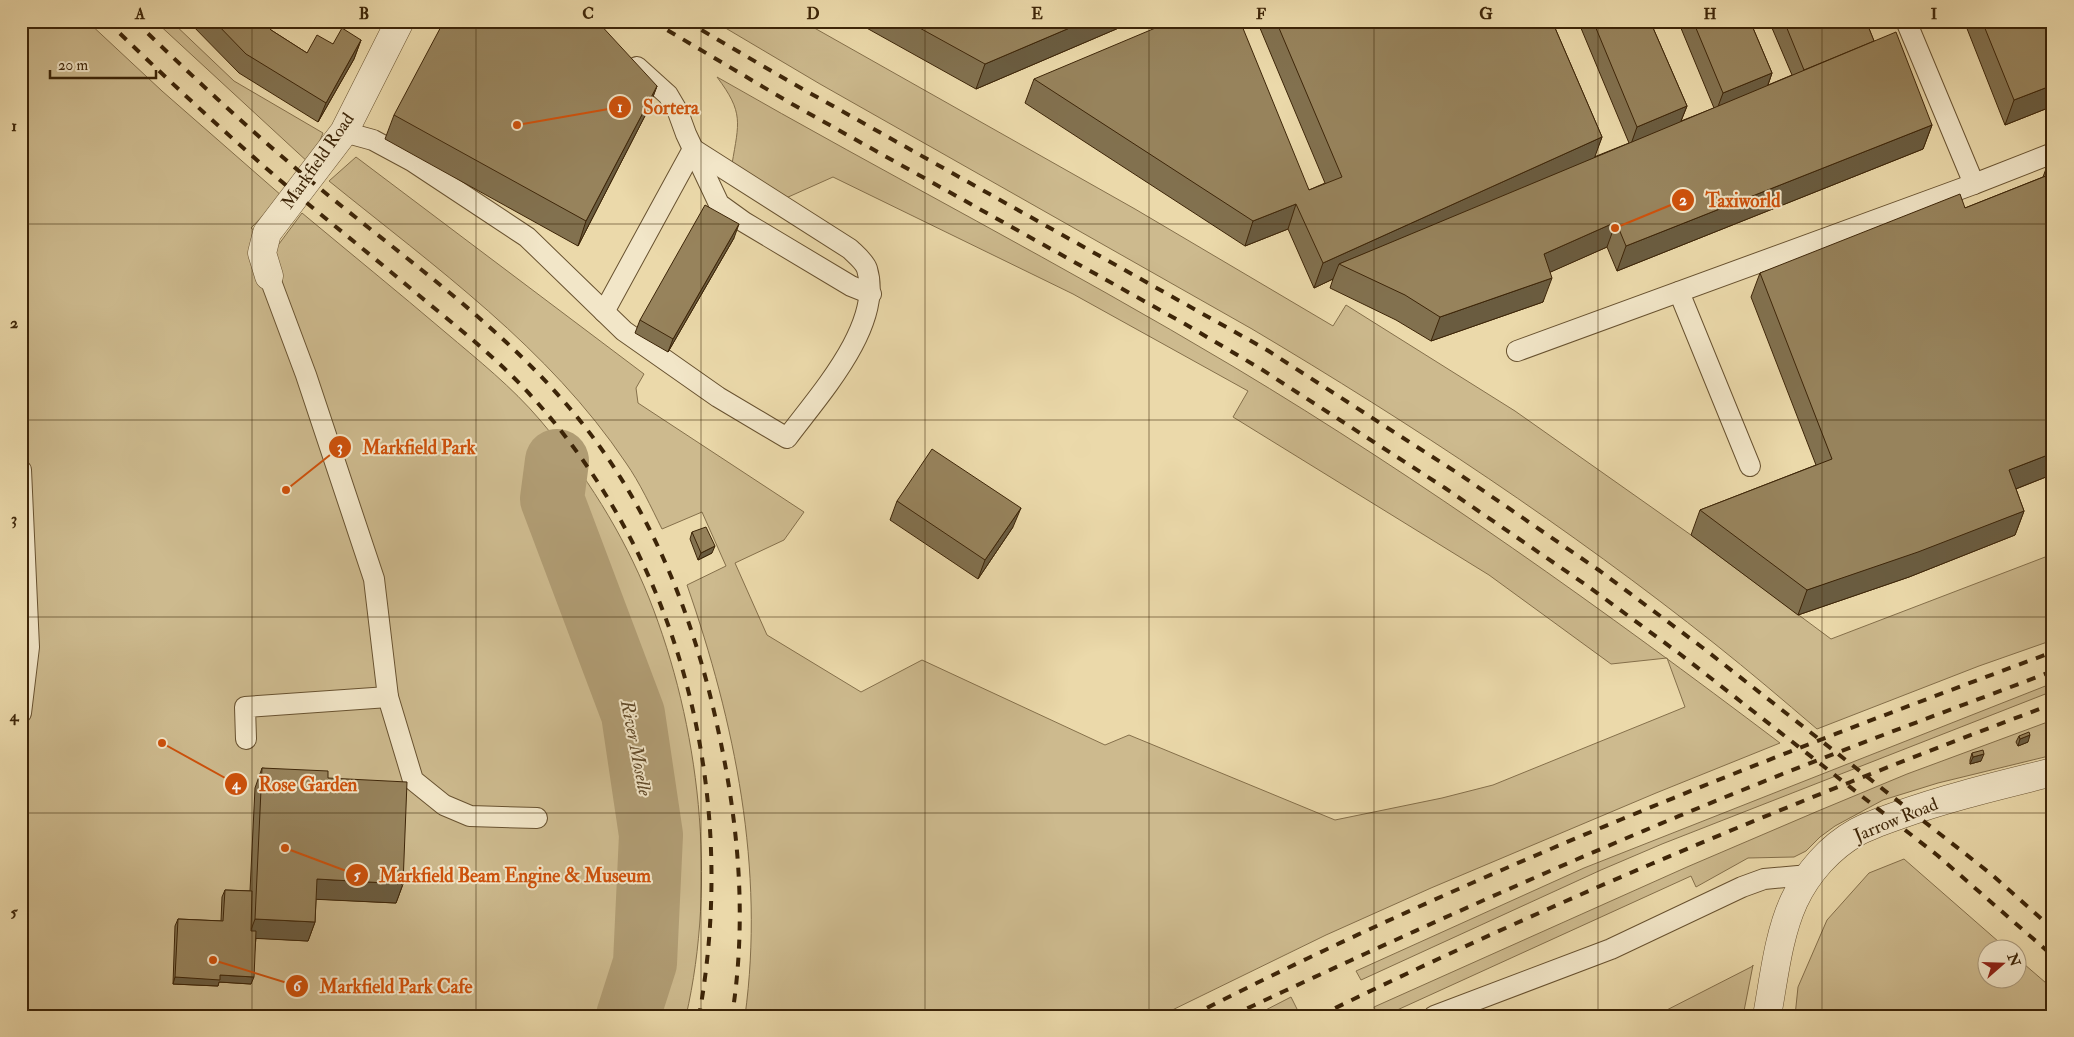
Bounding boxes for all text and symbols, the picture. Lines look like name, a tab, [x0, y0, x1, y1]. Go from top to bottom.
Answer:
text: A	[134, 4, 146, 24]
text: B	[359, 4, 369, 24]
text: C	[582, 4, 594, 24]
text: D	[806, 4, 820, 24]
text: E	[1031, 4, 1043, 24]
text: F	[1256, 4, 1266, 24]
text: G	[1479, 4, 1493, 24]
text: H	[1703, 4, 1717, 24]
text: I	[1931, 4, 1938, 24]
scale bar	[50, 48, 156, 80]
text: 20 m	[58, 56, 88, 75]
callout: Sortera	[608, 90, 709, 124]
text: Sortera	[643, 96, 700, 120]
text: 1	[617, 98, 623, 117]
street label: Markfield Road	[276, 108, 360, 214]
text: 1	[11, 116, 17, 136]
callout: Taxiworld	[1670, 183, 1791, 217]
text: Taxiworld	[1704, 189, 1781, 213]
text: 2	[1679, 191, 1687, 210]
text: 2	[10, 313, 18, 333]
callout: Markfield Park	[327, 430, 486, 464]
text: Markfield Park	[361, 436, 477, 460]
text: 3	[337, 438, 343, 457]
text: 3	[11, 509, 17, 529]
water label: River Moselle	[615, 697, 657, 799]
text: 4	[9, 706, 20, 726]
callout: Rose Garden	[223, 767, 367, 801]
text: Rose Garden	[259, 773, 358, 797]
text: 4	[231, 775, 241, 794]
street label: Jarrow Road	[1850, 793, 1942, 848]
callout: Markfield Beam Engine & Museum	[344, 858, 662, 892]
text: Markfield Beam Engine & Museum	[378, 864, 651, 889]
text: 5	[354, 866, 361, 885]
text: 5	[10, 902, 18, 922]
north arrow	[1976, 940, 2026, 990]
text: N	[2003, 950, 2024, 969]
callout: Markfield Park Cafe	[285, 969, 483, 1003]
text: Markfield Park Cafe	[319, 975, 473, 999]
text: 6	[293, 977, 302, 996]

